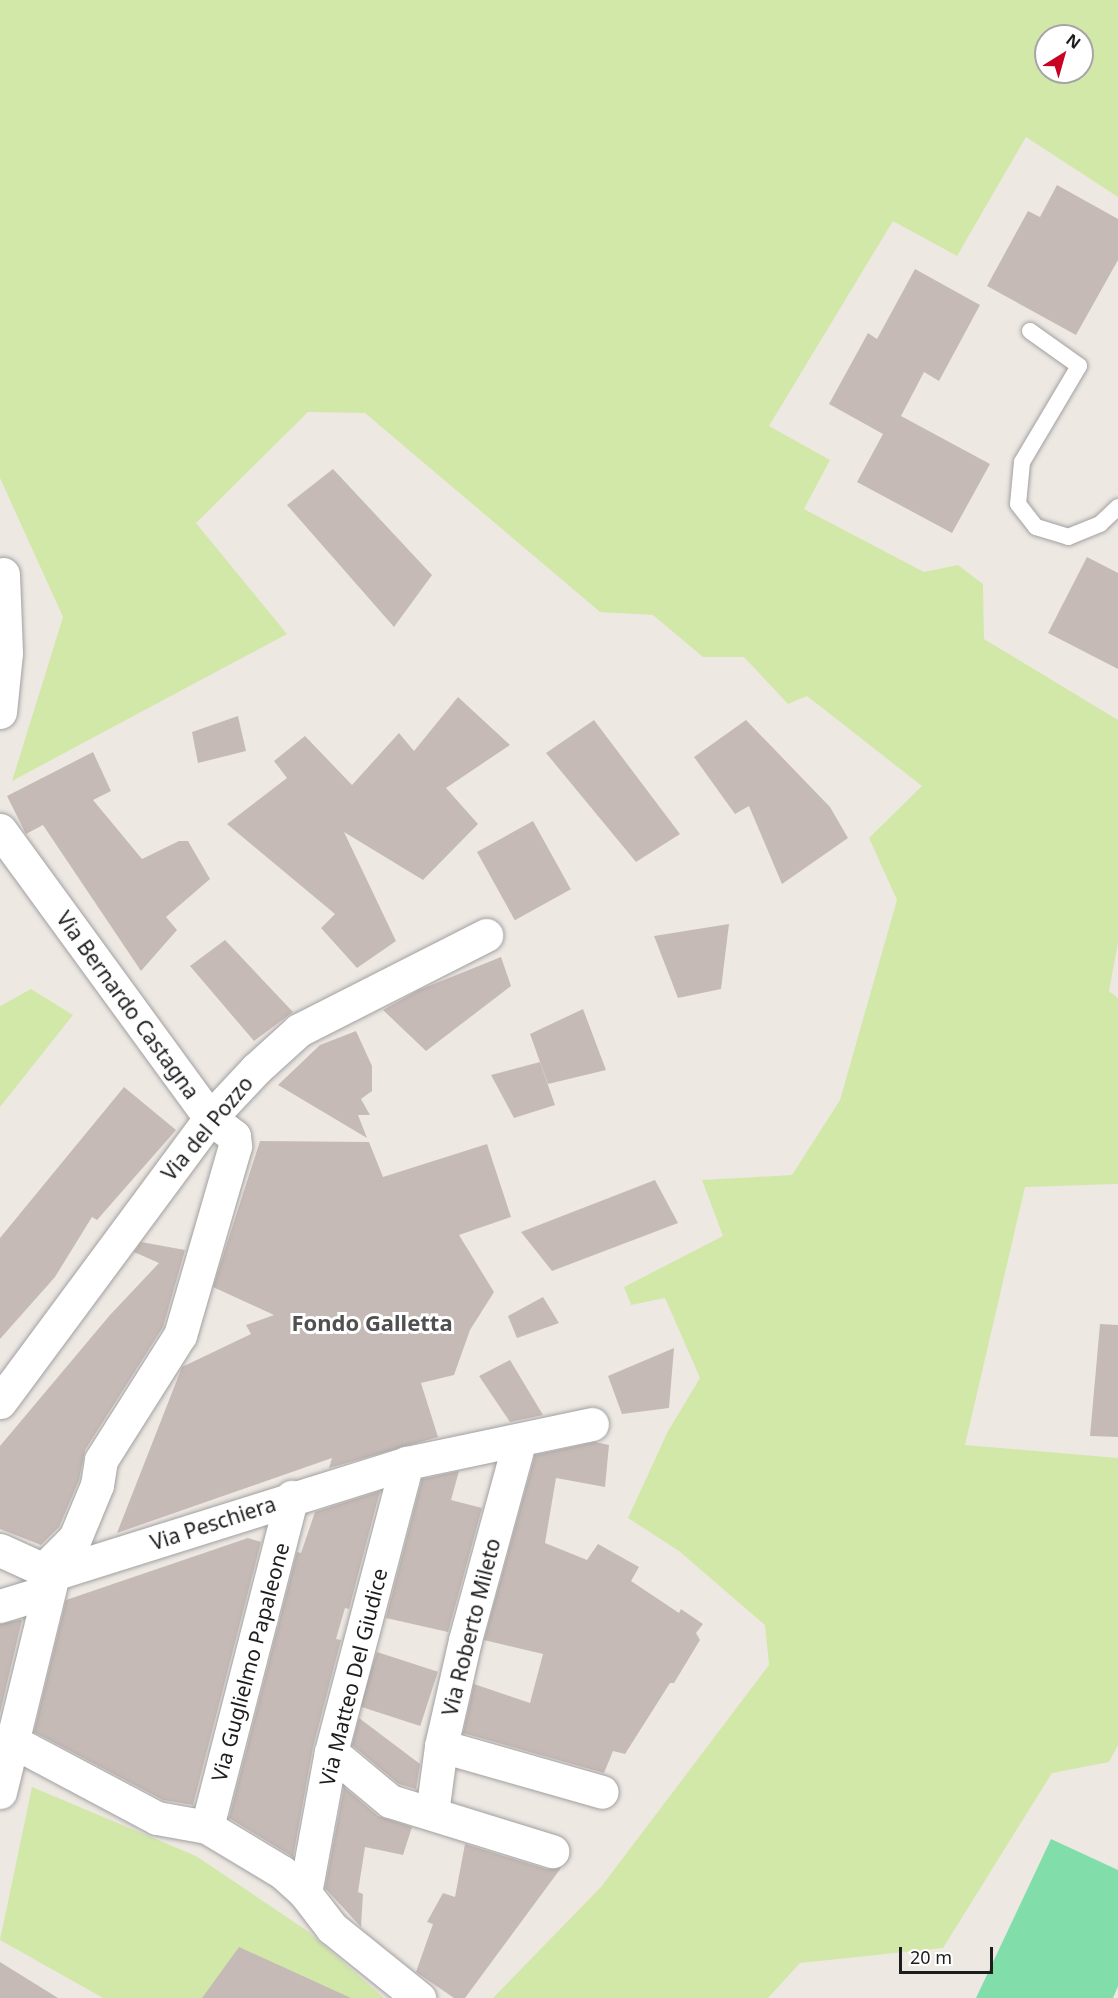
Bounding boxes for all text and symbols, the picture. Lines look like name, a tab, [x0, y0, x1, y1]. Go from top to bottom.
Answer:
north arrow	[1034, 24, 1094, 84]
text: N	[1062, 29, 1085, 54]
street label: Via Bernardo Castagna	[51, 906, 205, 1104]
street label: Via del Pozzo	[156, 1071, 258, 1185]
district label: Fondo Galletta	[291, 1310, 453, 1336]
street label: Via Peschiera	[147, 1491, 279, 1555]
street label: Via Roberto Mileto	[437, 1536, 505, 1718]
street label: Via Guglielmo Papaleone	[206, 1540, 294, 1784]
street label: Via Matteo Del Giudice	[314, 1566, 392, 1788]
scale bar	[902, 1935, 996, 1973]
text: 20 m	[910, 1945, 952, 1969]

